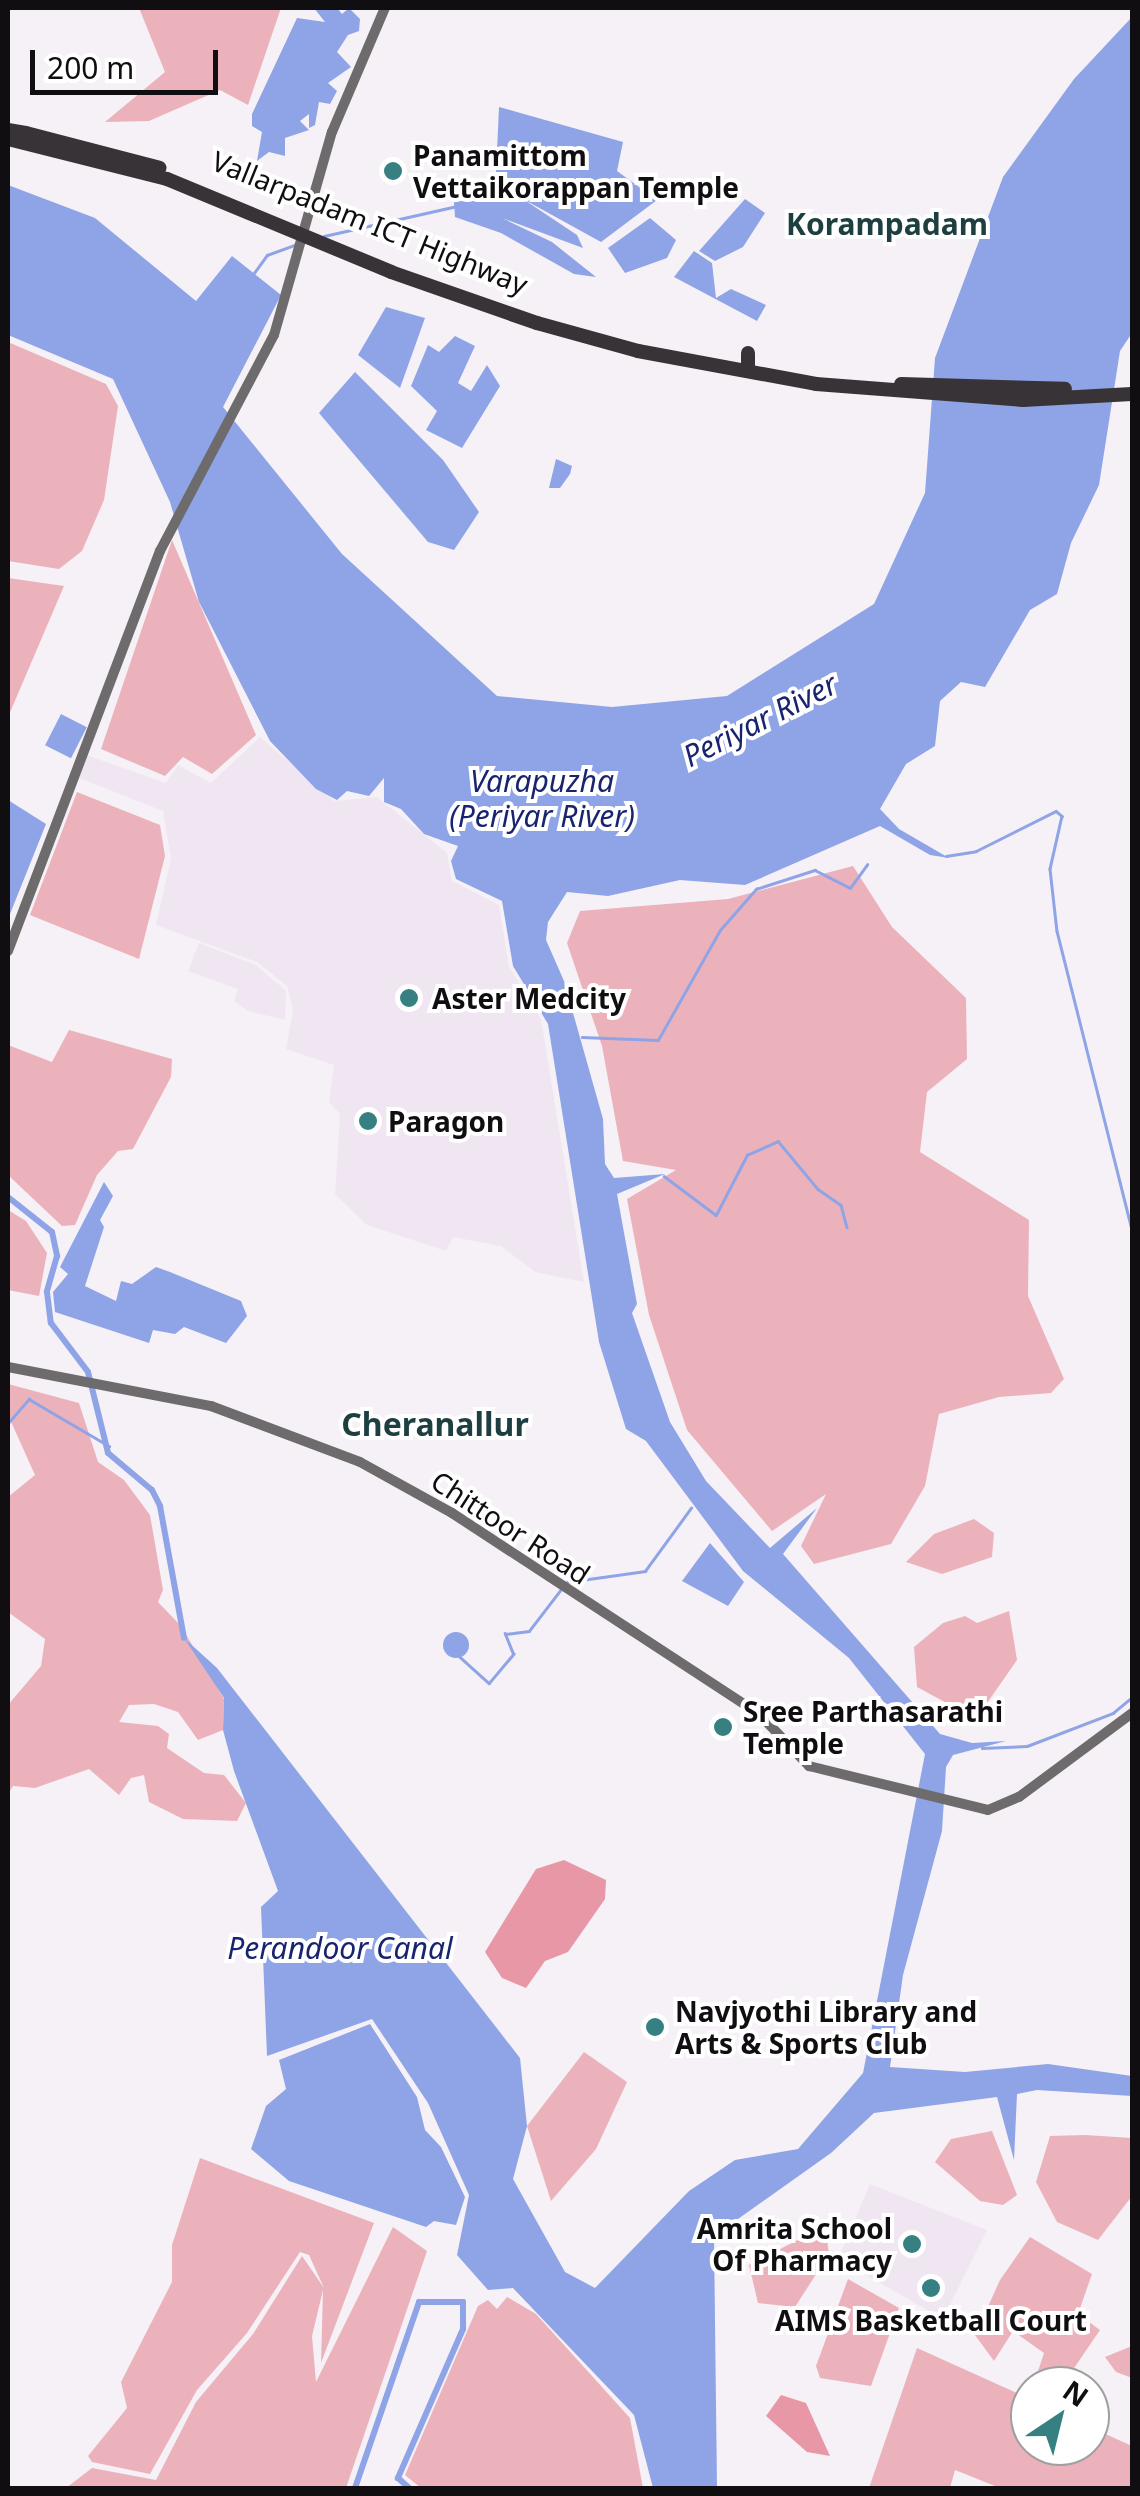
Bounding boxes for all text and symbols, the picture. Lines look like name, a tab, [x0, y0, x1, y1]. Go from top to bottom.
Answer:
scale bar	[35, 30, 222, 92]
text: 200 m	[47, 47, 134, 88]
place label: Panamittom Vettaikorappan Temple	[413, 138, 739, 204]
street label: Vallarpadam ICT Highway	[207, 143, 533, 301]
marker: Panamittom Vettaikorappan Temple	[382, 160, 404, 182]
district label: Korampadam	[786, 206, 988, 242]
water label: Periyar River	[677, 666, 843, 774]
water label: Varapuzha (Periyar River)	[449, 763, 635, 834]
place label: Aster Medcity	[432, 981, 626, 1015]
marker: Aster Medcity	[396, 985, 422, 1011]
place label: Paragon	[388, 1104, 504, 1138]
marker: Paragon	[357, 1110, 379, 1132]
district label: Cheranallur	[341, 1405, 529, 1443]
street label: Chittoor Road	[425, 1463, 597, 1591]
place label: Sree Parthasarathi Temple	[743, 1694, 1003, 1760]
marker: Sree Parthasarathi Temple	[712, 1716, 734, 1738]
water label: Perandoor Canal	[227, 1930, 453, 1966]
place label: Navjyothi Library and Arts & Sports Club	[675, 1994, 977, 2060]
marker: Navjyothi Library and Arts & Sports Club	[644, 2016, 666, 2038]
place label: Amrita School Of Pharmacy	[697, 2211, 892, 2277]
marker: Amrita School Of Pharmacy	[901, 2233, 923, 2255]
marker: AIMS Basketball Court	[920, 2277, 942, 2299]
place label: AIMS Basketball Court	[775, 2303, 1087, 2337]
north arrow	[1010, 2366, 1110, 2466]
text: N	[1056, 2371, 1096, 2415]

